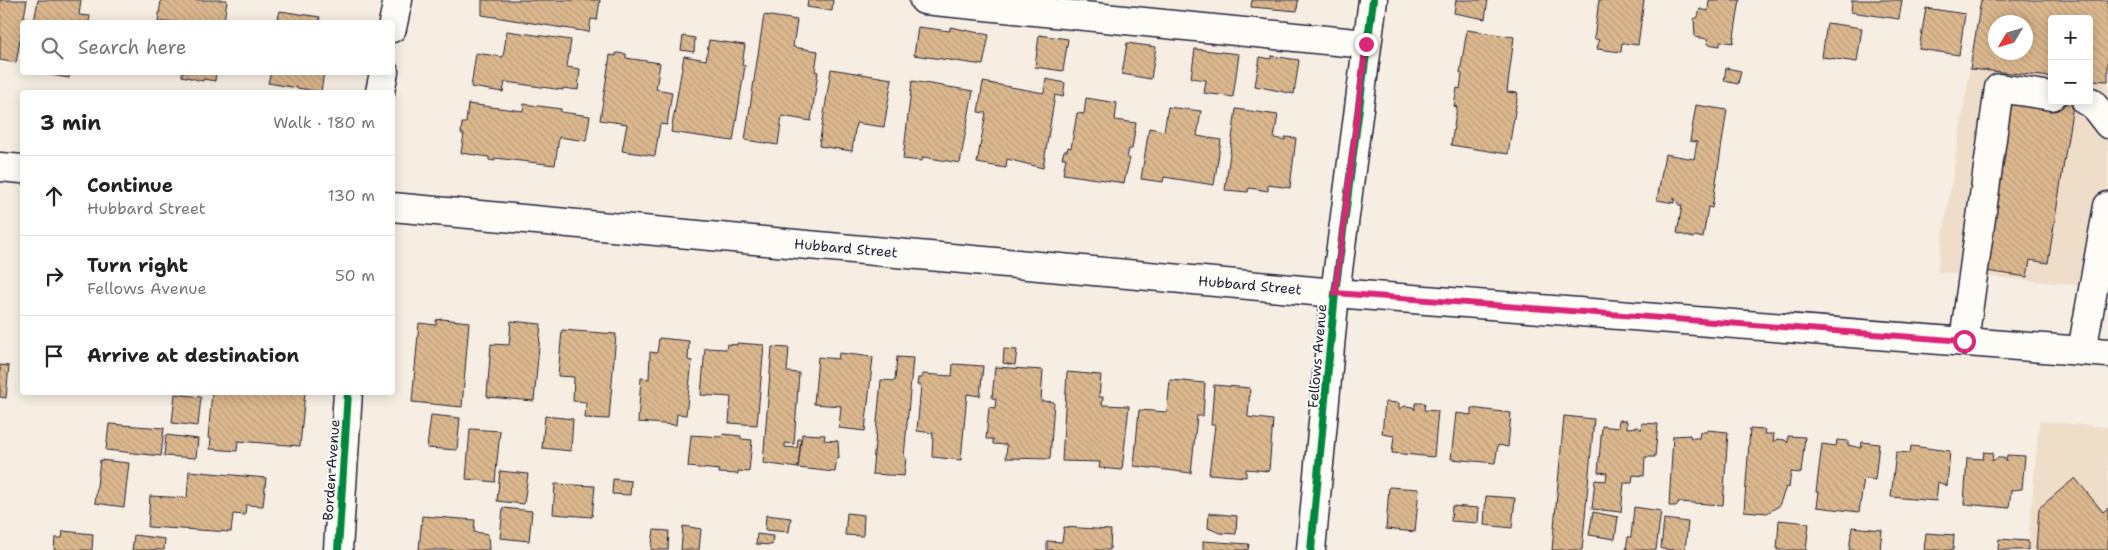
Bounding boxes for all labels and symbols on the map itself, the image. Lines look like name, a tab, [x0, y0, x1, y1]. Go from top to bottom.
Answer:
north arrow	[1988, 15, 2033, 60]
route end	[1355, 33, 1378, 56]
street label: Hubbard Street	[793, 235, 899, 261]
street label: Hubbard Street	[1197, 272, 1303, 298]
street label: Fellows Avenue	[1303, 303, 1331, 409]
route start	[1953, 330, 1976, 353]
street label: Borden Avenue	[318, 419, 344, 521]

